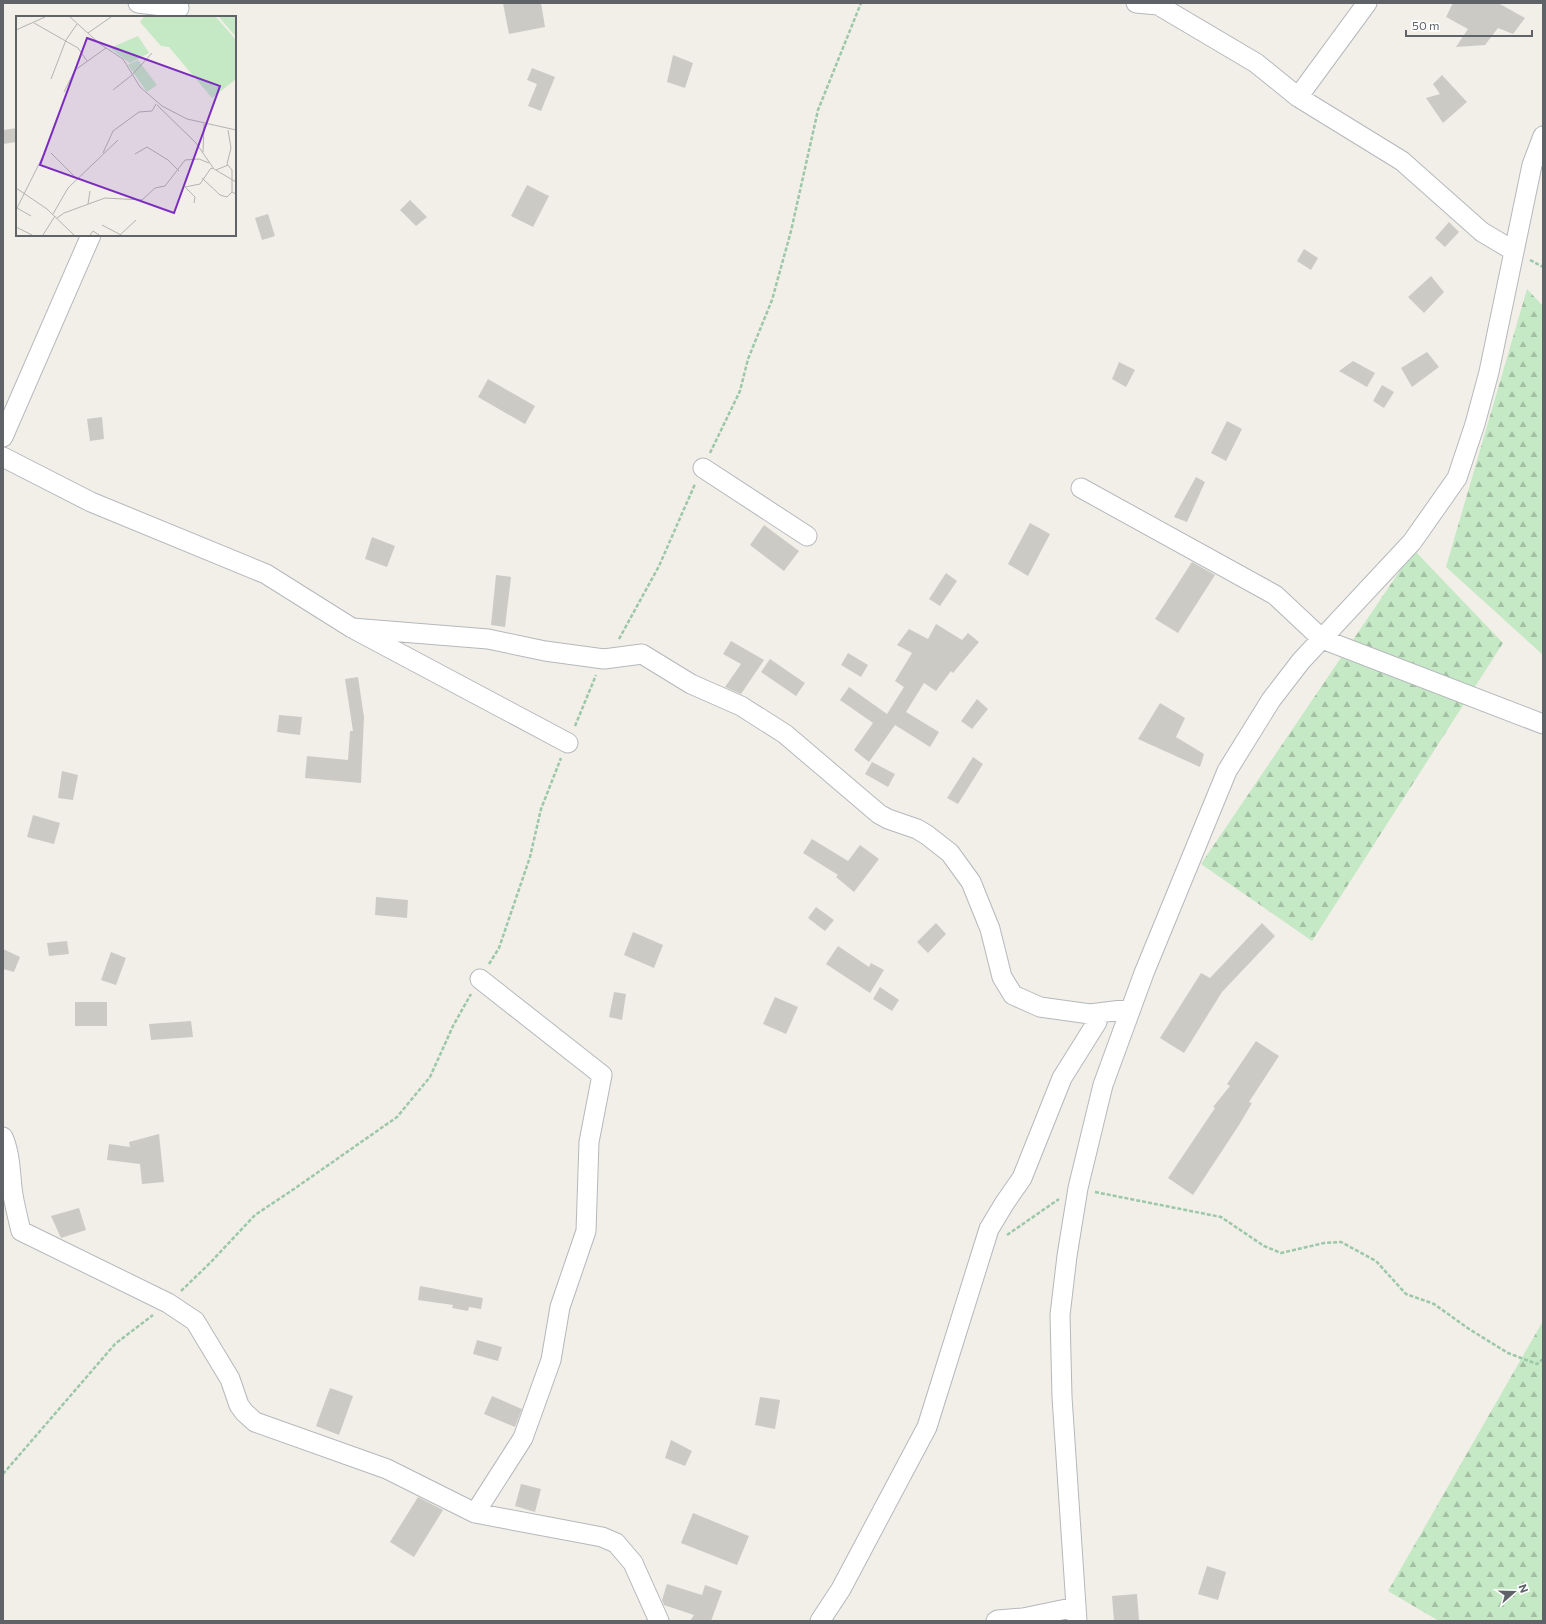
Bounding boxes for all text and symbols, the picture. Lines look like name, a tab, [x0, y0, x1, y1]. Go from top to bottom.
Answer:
scale bar	[1406, 12, 1532, 38]
inset map	[16, 16, 236, 236]
text: 50 m	[1412, 18, 1440, 32]
north arrow	[1494, 1572, 1534, 1612]
text: N	[1516, 1582, 1531, 1595]

